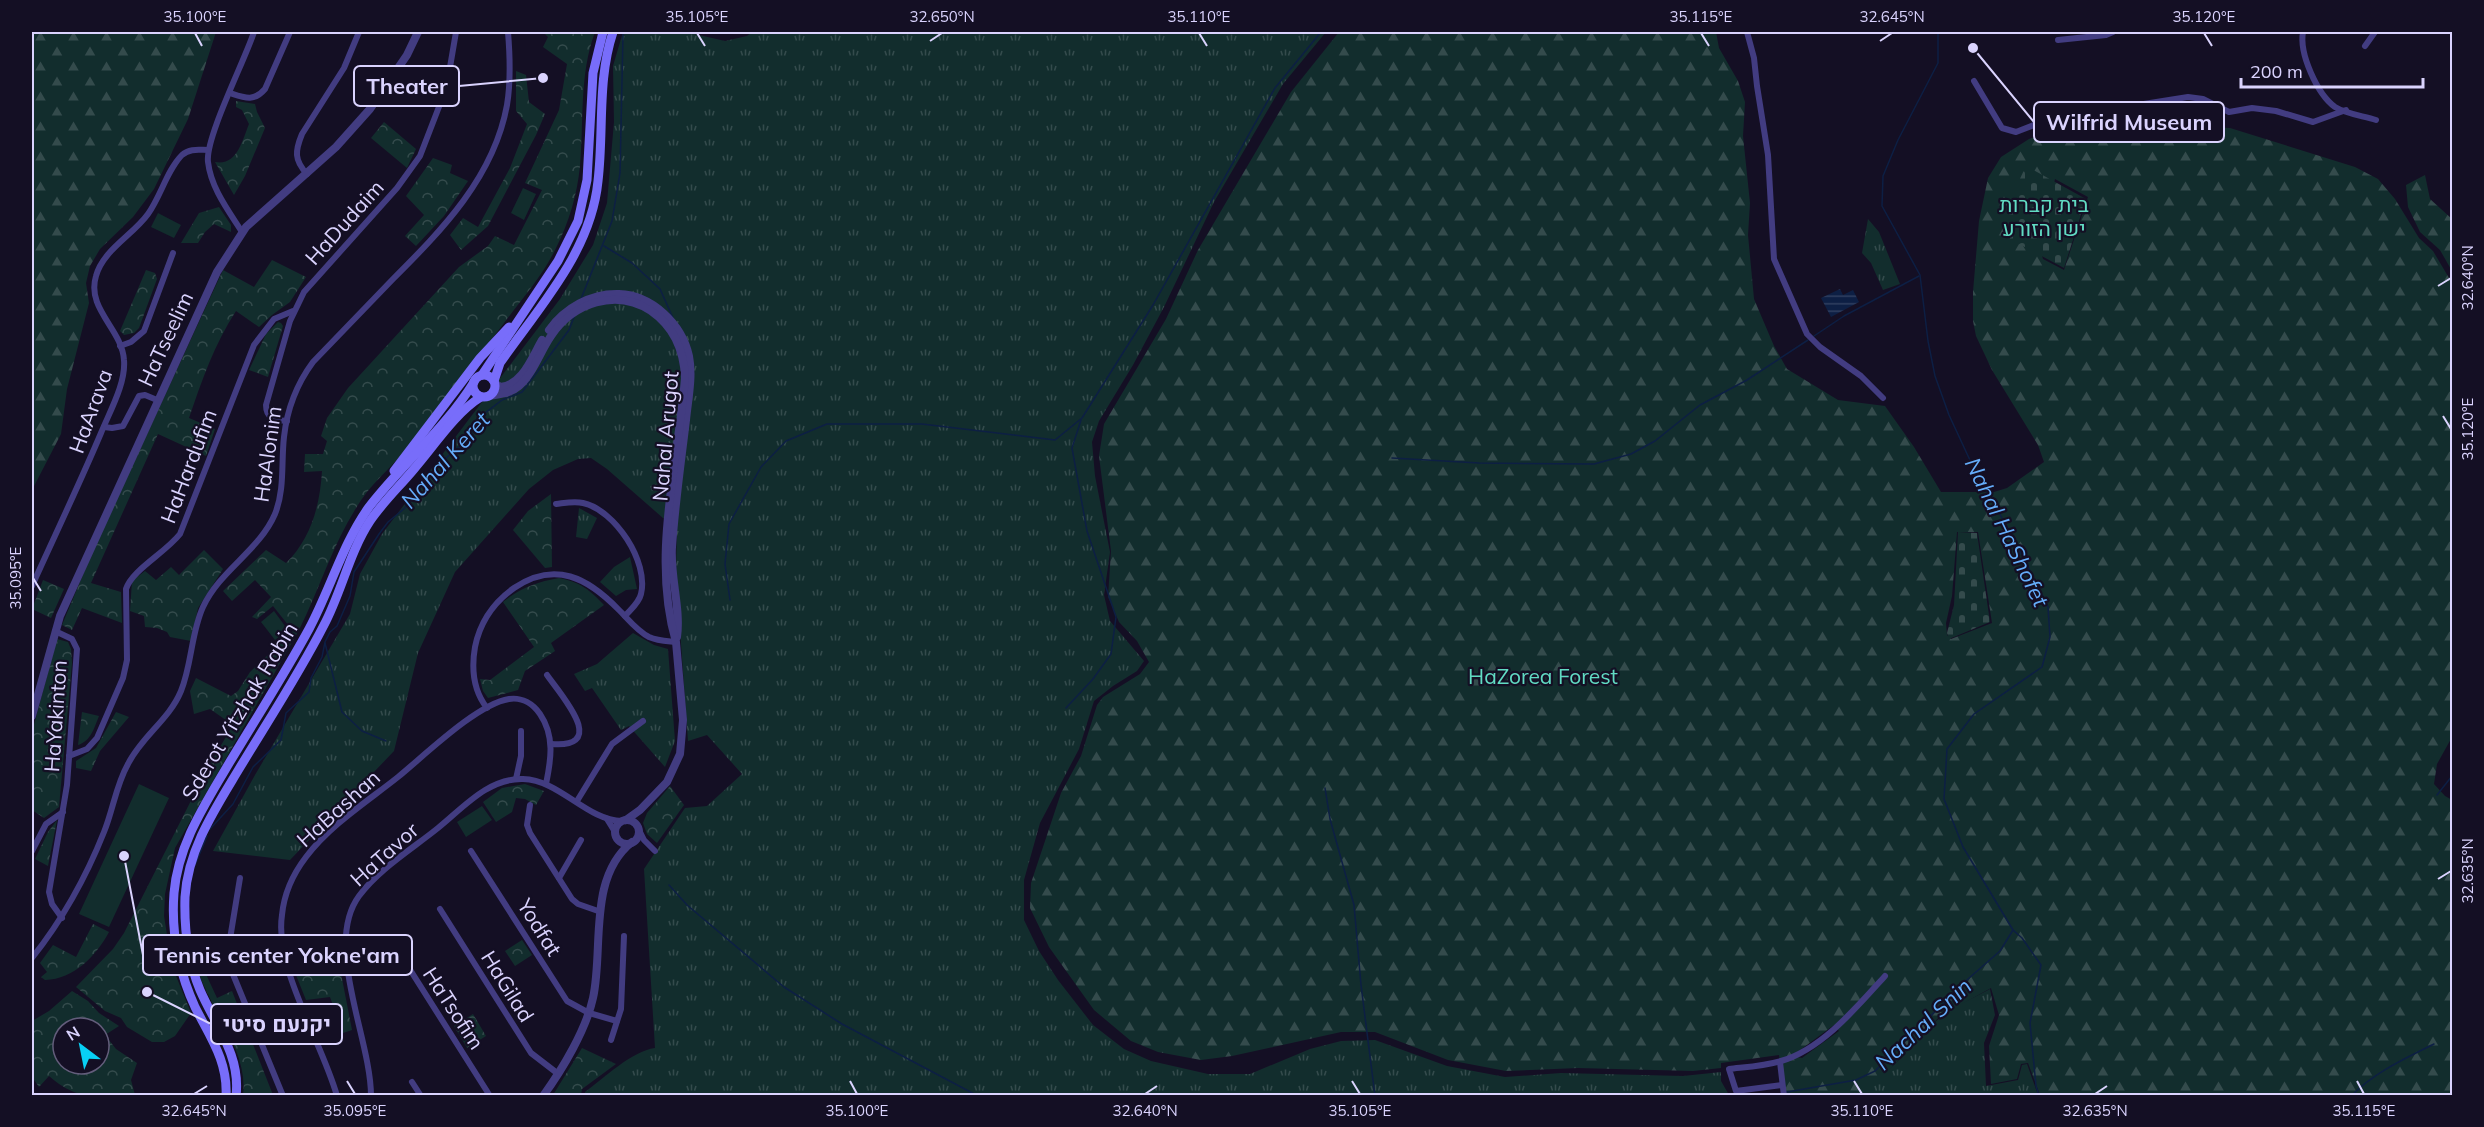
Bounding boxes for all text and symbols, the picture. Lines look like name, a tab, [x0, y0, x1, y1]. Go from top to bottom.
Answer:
text: 35.100°E	[164, 7, 227, 26]
text: 35.105°E	[666, 7, 729, 26]
text: 32.650°N	[909, 7, 975, 26]
text: 35.110°E	[1168, 7, 1231, 26]
text: 35.115°E	[1670, 7, 1733, 26]
text: 32.645°N	[1859, 7, 1925, 26]
text: 35.120°E	[2173, 7, 2236, 26]
scale bar	[2241, 51, 2422, 89]
text: 200 m	[2250, 60, 2303, 83]
callout: Theater	[354, 66, 459, 106]
text: Theater	[366, 72, 448, 100]
callout: Wilfrid Museum	[2034, 102, 2224, 142]
text: Wilfrid Museum	[2046, 108, 2212, 136]
street label: HaDudaim	[299, 174, 389, 270]
park label: בית קברות ישן הזורע	[1999, 191, 2089, 241]
text: 32.640°N	[2458, 245, 2477, 311]
street label: HaTseelim	[132, 288, 198, 390]
street label: HaArava	[63, 365, 117, 457]
street label: Nahal Arugot	[646, 370, 684, 502]
text: 35.120°E	[2458, 397, 2477, 460]
street label: HaAlonim	[247, 404, 287, 504]
street label: HaHardufim	[154, 405, 222, 527]
water label: Nahal Keret	[394, 405, 496, 514]
water label: Nahal HaShofet	[1959, 453, 2056, 612]
text: 35.095°E	[6, 546, 25, 609]
street label: Sderot Yitzhak Rabin	[175, 617, 303, 805]
street label: HaYakinton	[38, 659, 72, 773]
park label: HaZorea Forest	[1468, 663, 1618, 689]
street label: HaBashan	[291, 764, 385, 852]
street label: HaTavor	[345, 816, 424, 891]
text: 32.635°N	[2458, 838, 2477, 904]
street label: Yodfat	[512, 893, 568, 960]
callout: Tennis center Yokne'am	[143, 935, 412, 975]
text: Tennis center Yokne'am	[154, 941, 400, 969]
street label: HaGilad	[476, 946, 540, 1026]
street label: HaTsofim	[418, 962, 490, 1054]
water label: Nachal Snin	[1869, 972, 1977, 1076]
callout: יקנעם סיטי	[211, 1004, 342, 1044]
text: יקנעם סיטי	[223, 1010, 331, 1038]
north arrow	[51, 1016, 111, 1076]
text: N	[63, 1022, 83, 1045]
text: 32.645°N	[161, 1101, 227, 1120]
text: 35.095°E	[324, 1101, 387, 1120]
text: 35.100°E	[826, 1101, 889, 1120]
text: 32.640°N	[1112, 1101, 1178, 1120]
text: 35.105°E	[1329, 1101, 1392, 1120]
text: 35.110°E	[1831, 1101, 1894, 1120]
text: 32.635°N	[2062, 1101, 2128, 1120]
text: 35.115°E	[2333, 1101, 2396, 1120]

